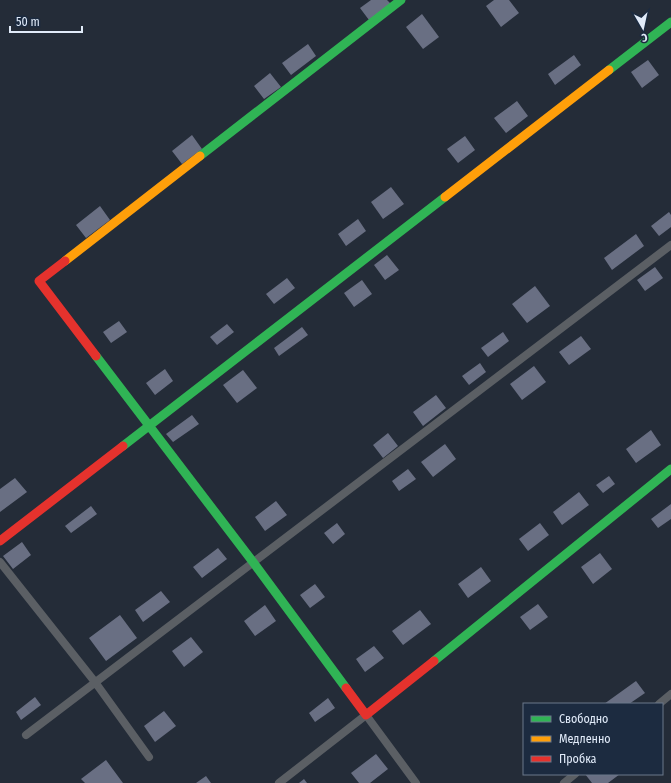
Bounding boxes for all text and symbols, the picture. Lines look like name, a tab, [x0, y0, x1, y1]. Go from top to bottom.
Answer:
scale bar	[10, 8, 82, 34]
north arrow	[623, 8, 663, 48]
text: 50 m	[16, 15, 40, 29]
text: С	[640, 31, 648, 44]
legend	[523, 703, 663, 775]
text: Свободно	[559, 712, 608, 726]
text: Медленно	[559, 732, 611, 746]
text: Пробка	[559, 752, 597, 766]

